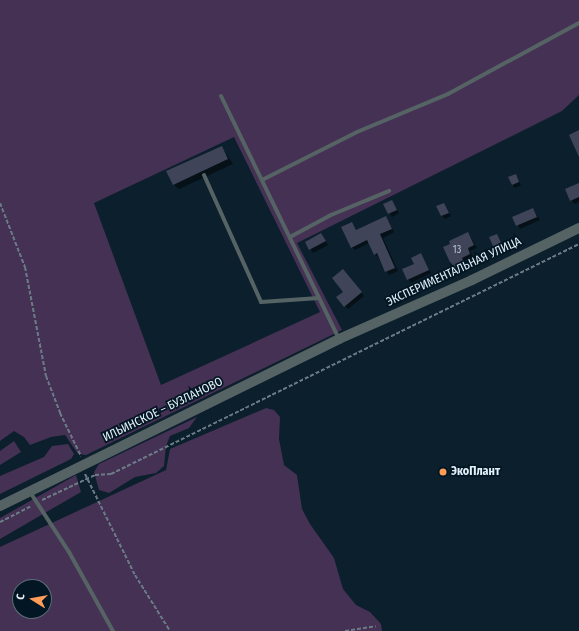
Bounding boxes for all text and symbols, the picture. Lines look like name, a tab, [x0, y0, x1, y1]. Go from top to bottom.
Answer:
street label: ЭКСПЕРИМЕНТАЛЬНАЯ УЛИЦА	[384, 234, 524, 310]
house number: 13	[453, 245, 461, 257]
street label: ИЛЬИНСКОЕ – БУЗЛАНОВО	[101, 375, 225, 445]
place label: ЭкоПлант	[451, 465, 500, 479]
marker: ЭкоПлант	[438, 467, 448, 477]
north arrow	[12, 579, 52, 619]
text: С	[14, 593, 28, 601]

